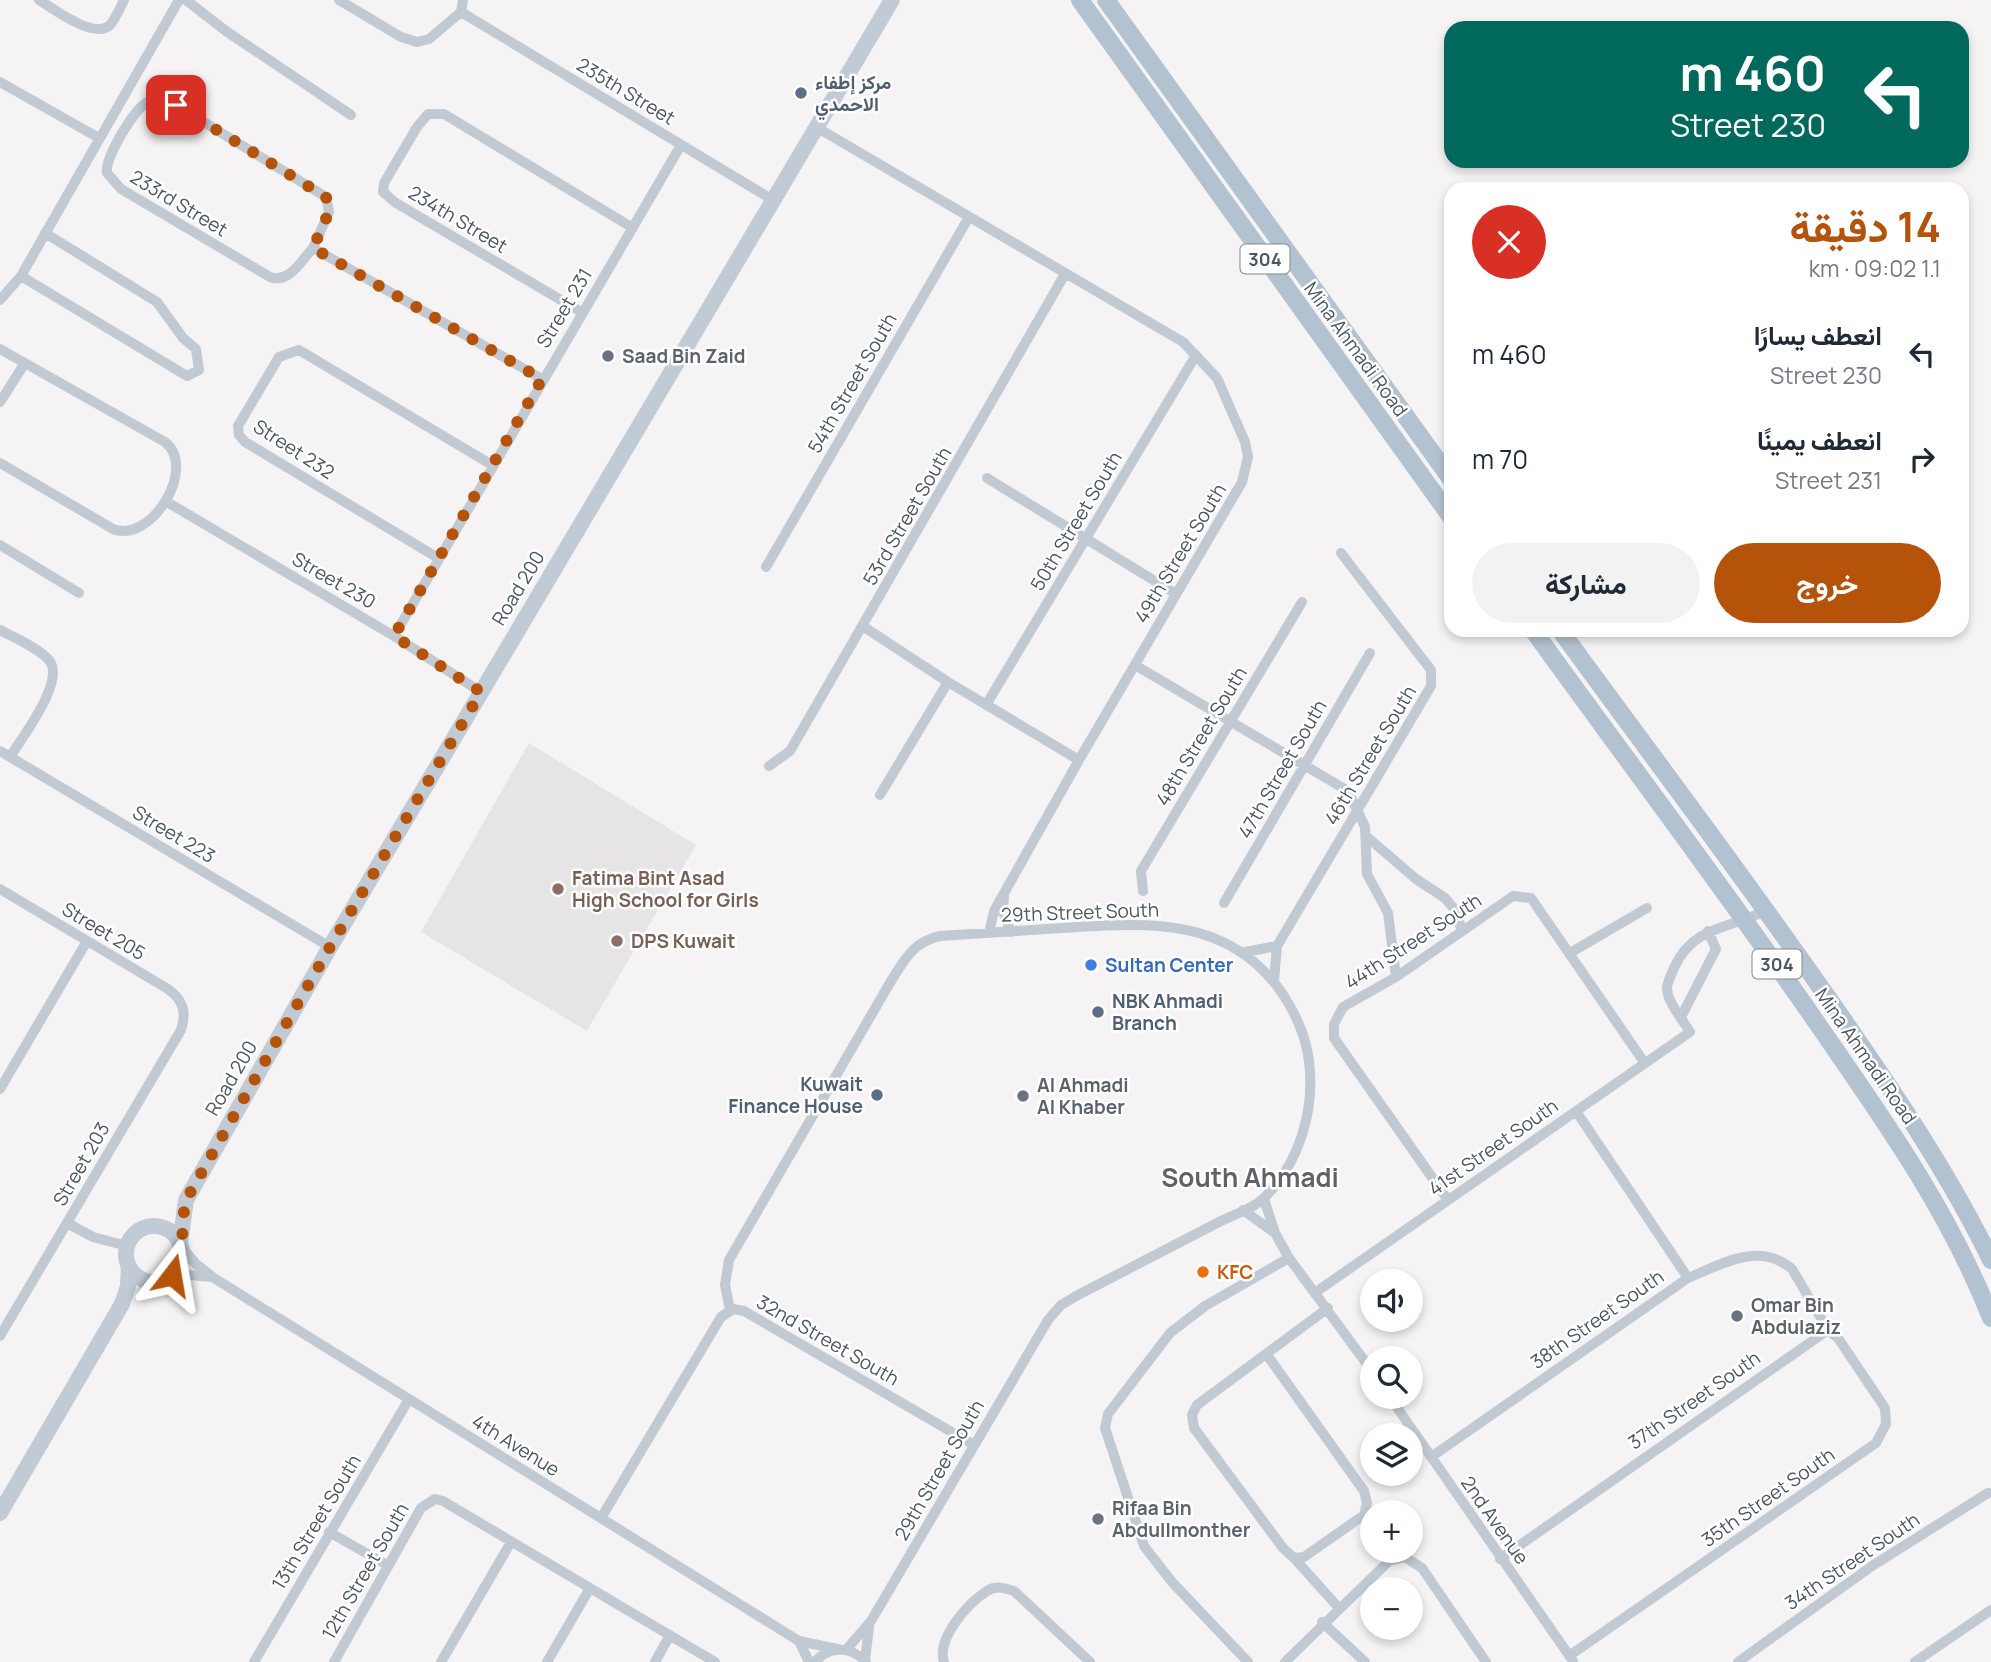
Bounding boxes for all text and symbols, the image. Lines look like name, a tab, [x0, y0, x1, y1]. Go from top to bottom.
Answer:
text: 460 m	[1680, 39, 1826, 106]
icon: left	[1850, 49, 1941, 140]
street label: 235th Street	[572, 51, 680, 131]
place label: مركز إطفاء الاحمدي	[815, 69, 891, 121]
pin	[146, 75, 206, 135]
marker: مركز إطفاء الاحمدي	[793, 85, 809, 101]
icon: arrive	[157, 86, 195, 124]
text: Street 230	[1670, 103, 1826, 147]
street label: 233rd Street	[125, 164, 233, 242]
street label: 234th Street	[404, 179, 512, 259]
text: 14 دقيقة	[1790, 197, 1941, 255]
button: close	[1472, 205, 1546, 279]
road number: 304	[1240, 244, 1290, 274]
text: 1.1 km · 09:02	[1809, 252, 1941, 284]
street label: Street 231	[530, 263, 598, 353]
street label: Mina Ahmadi Road	[1298, 276, 1414, 422]
street label: 54th Street South	[801, 308, 903, 458]
text: انعطف يسارًا	[1754, 317, 1882, 353]
icon: left	[1903, 335, 1941, 373]
text: 460 m	[1472, 336, 1547, 372]
place label: Saad Bin Zaid	[622, 343, 746, 369]
marker: Saad Bin Zaid	[600, 348, 616, 364]
text: Street 230	[1770, 359, 1882, 391]
street label: Street 232	[248, 413, 340, 485]
text: انعطف يمينًا	[1757, 422, 1882, 458]
icon: right	[1903, 440, 1941, 478]
text: 70 m	[1472, 441, 1528, 477]
street label: 53rd Street South	[857, 442, 957, 590]
street label: 50th Street South	[1024, 447, 1128, 595]
text: Street 231	[1775, 464, 1882, 496]
street label: 49th Street South	[1128, 478, 1232, 628]
button: مشاركة	[1472, 543, 1700, 623]
button: خروج	[1714, 543, 1941, 623]
street label: Street 230	[287, 546, 381, 614]
street label: Road 200	[486, 546, 550, 630]
street label: 48th Street South	[1149, 662, 1253, 810]
street label: 46th Street South	[1318, 680, 1422, 830]
street label: 47th Street South	[1232, 695, 1332, 843]
street label: Street 223	[128, 799, 220, 869]
place label: Fatima Bint Asad High School for Girls	[572, 865, 759, 913]
marker: Fatima Bint Asad High School for Girls	[550, 881, 566, 897]
street label: 44th Street South	[1340, 887, 1486, 995]
street label: Street 205	[57, 896, 151, 966]
street label: 29th Street South	[1001, 896, 1159, 928]
place label: DPS Kuwait	[631, 928, 735, 954]
marker: DPS Kuwait	[609, 933, 625, 949]
road number: 304	[1752, 950, 1802, 979]
place label: Sultan Center	[1105, 952, 1234, 978]
marker: Sultan Center	[1083, 957, 1099, 973]
street label: Mina Ahmadi Road	[1809, 983, 1923, 1129]
place label: NBK Ahmadi Branch	[1112, 988, 1223, 1036]
marker: NBK Ahmadi Branch	[1090, 1004, 1106, 1020]
street label: Road 200	[199, 1036, 263, 1120]
place label: Kuwait Finance House	[728, 1071, 863, 1119]
place label: Al Ahmadi Al Khaber	[1037, 1072, 1129, 1120]
marker: Kuwait Finance House	[869, 1087, 885, 1103]
marker: Al Ahmadi Al Khaber	[1015, 1088, 1031, 1104]
street label: 41st Street South	[1423, 1093, 1563, 1201]
street label: Street 203	[47, 1117, 115, 1211]
district label: South Ahmadi	[1161, 1159, 1339, 1195]
position arrow	[135, 1238, 209, 1312]
place label: KFC	[1217, 1259, 1253, 1285]
street label: 38th Street South	[1525, 1263, 1669, 1375]
marker: KFC	[1195, 1264, 1211, 1280]
map controls	[1360, 1269, 1423, 1640]
button: sound	[1360, 1269, 1423, 1332]
street label: 32nd Street South	[752, 1289, 904, 1391]
place label: Omar Bin Abdulaziz	[1751, 1292, 1841, 1340]
marker: Omar Bin Abdulaziz	[1729, 1308, 1745, 1324]
street label: 37th Street South	[1623, 1345, 1765, 1455]
button: search	[1360, 1346, 1423, 1409]
street label: 29th Street South	[888, 1395, 990, 1545]
street label: 4th Avenue	[467, 1408, 565, 1482]
button: layers	[1360, 1423, 1423, 1486]
street label: 35th Street South	[1696, 1441, 1840, 1553]
street label: 13th Street South	[265, 1450, 367, 1594]
street label: 2nd Avenue	[1455, 1471, 1535, 1569]
place label: Rifaa Bin Abdullmonther	[1112, 1495, 1251, 1543]
street label: 12th Street South	[315, 1498, 415, 1644]
button: +	[1360, 1500, 1423, 1563]
street label: 34th Street South	[1780, 1506, 1924, 1616]
marker: Rifaa Bin Abdullmonther	[1090, 1511, 1106, 1527]
button: −	[1360, 1577, 1423, 1640]

